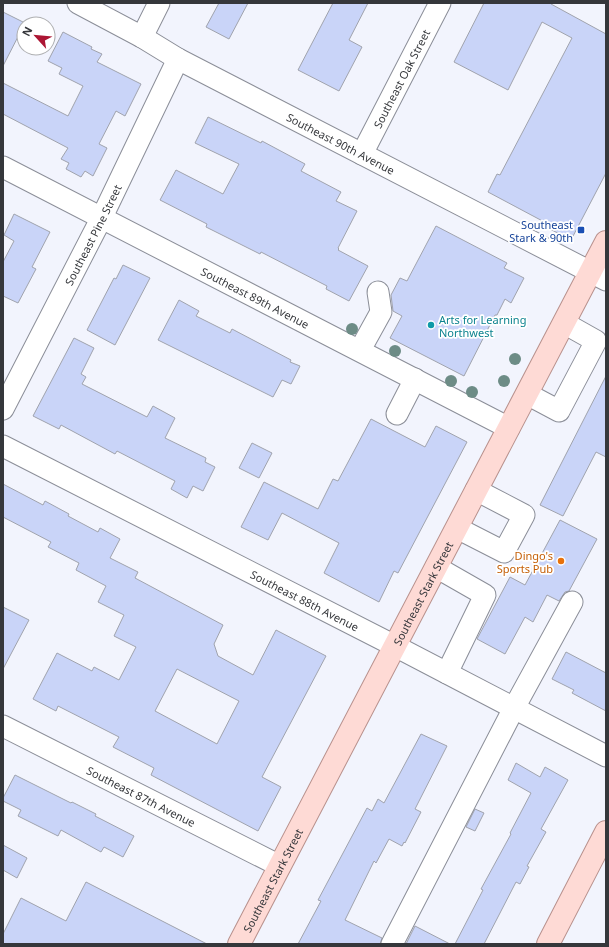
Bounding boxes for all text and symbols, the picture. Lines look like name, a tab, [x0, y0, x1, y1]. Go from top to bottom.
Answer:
north arrow	[16, 16, 56, 56]
text: N	[18, 24, 35, 39]
street label: Southeast Oak Street	[369, 27, 433, 130]
street label: Southeast 90th Avenue	[284, 109, 398, 177]
street label: Southeast Pine Street	[61, 182, 124, 288]
place label: Southeast Stark & 90th	[509, 217, 573, 245]
marker: Southeast Stark & 90th	[576, 225, 586, 235]
street label: Southeast 89th Avenue	[199, 263, 312, 331]
place label: Arts for Learning Northwest	[439, 312, 526, 340]
marker: Arts for Learning Northwest	[426, 320, 436, 330]
street label: Southeast Stark Street	[389, 539, 456, 648]
place label: Dingo's Sports Pub	[497, 548, 553, 576]
marker: Dingo's Sports Pub	[556, 556, 566, 566]
street label: Southeast 88th Avenue	[248, 566, 362, 634]
street label: Southeast 87th Avenue	[84, 762, 198, 830]
street label: Southeast Stark Street	[239, 826, 306, 935]

